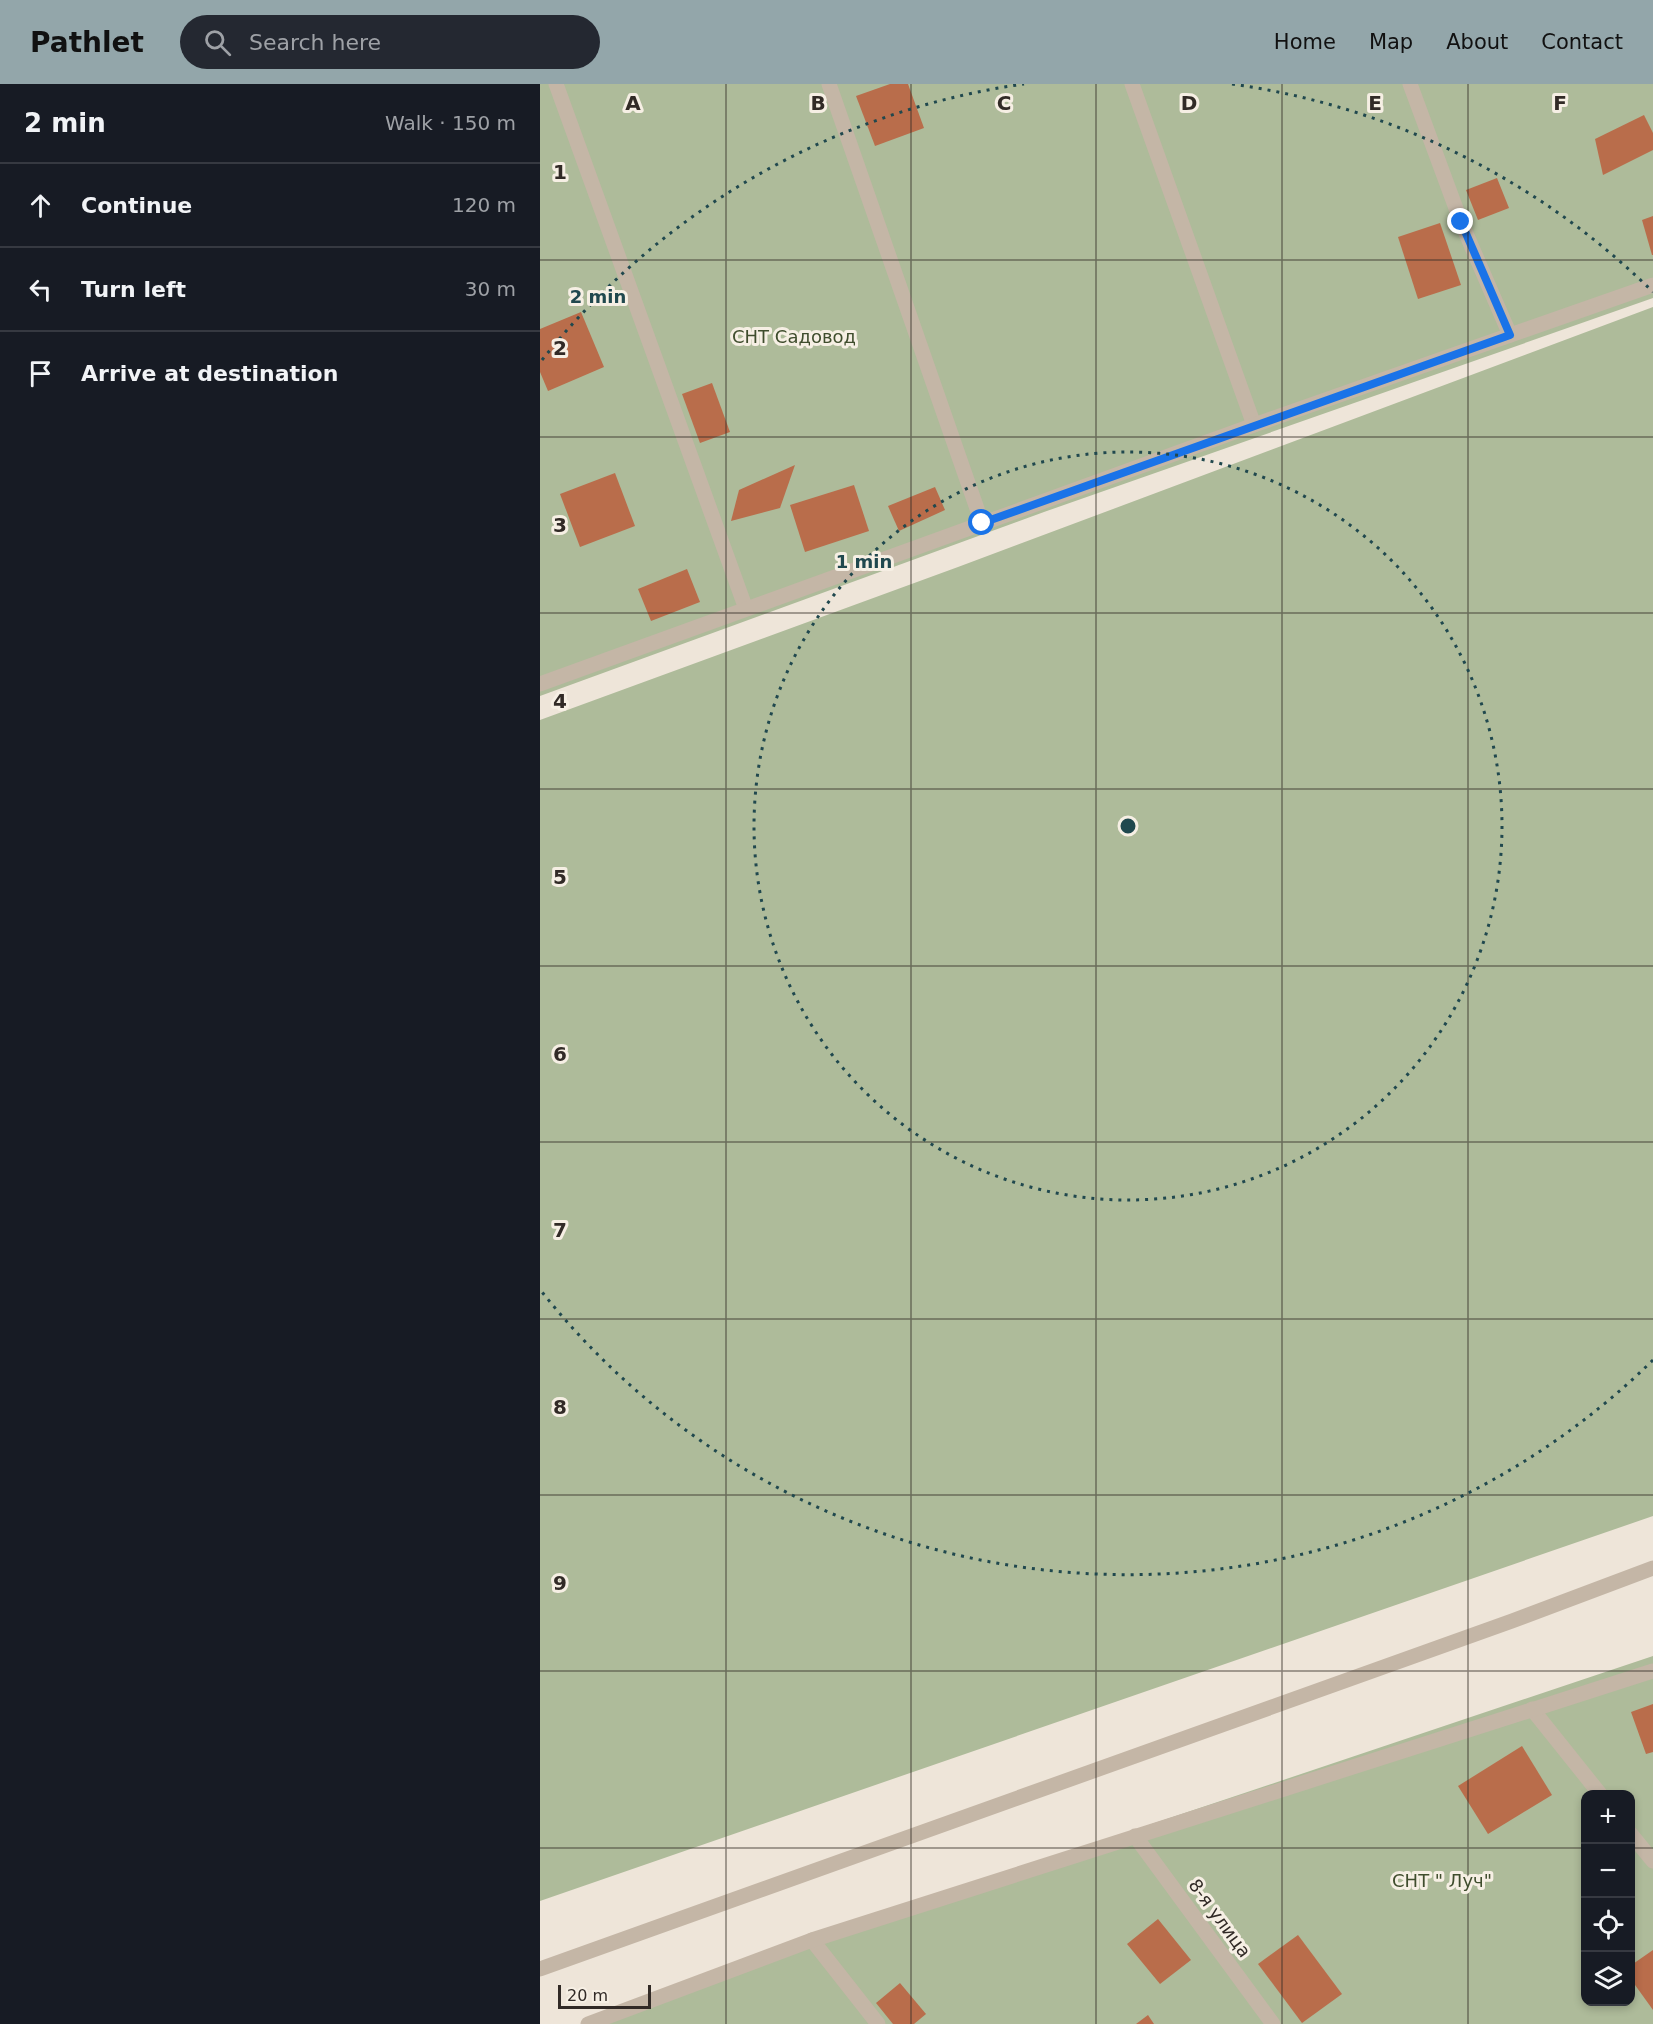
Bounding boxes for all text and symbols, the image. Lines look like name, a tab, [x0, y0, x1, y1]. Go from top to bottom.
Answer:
search box	[180, 15, 600, 69]
text: Pathlet	[30, 26, 144, 59]
icon: search	[201, 26, 234, 59]
text: Search here	[249, 30, 381, 55]
text: Home	[1274, 30, 1336, 54]
text: Map	[1369, 30, 1413, 54]
text: About	[1446, 30, 1508, 54]
text: Contact	[1541, 30, 1623, 54]
text: A	[625, 91, 641, 115]
text: B	[810, 91, 826, 115]
text: C	[997, 91, 1011, 115]
text: D	[1181, 91, 1197, 115]
text: E	[1368, 91, 1382, 115]
text: F	[1553, 91, 1567, 115]
text: 2 min	[24, 108, 106, 138]
text: Walk · 150 m	[385, 111, 516, 135]
text: 1	[553, 160, 567, 184]
icon: ahead	[24, 189, 57, 222]
text: Continue	[81, 193, 192, 218]
text: 120 m	[452, 193, 516, 217]
route end	[1447, 208, 1473, 234]
icon: left	[24, 273, 57, 306]
text: Turn left	[81, 277, 186, 302]
text: 30 m	[465, 277, 516, 301]
text: 2 min	[570, 286, 626, 307]
park label: СНТ Садовод	[732, 326, 856, 347]
text: 2	[553, 336, 567, 360]
icon: arrive	[24, 357, 57, 390]
text: Arrive at destination	[81, 361, 338, 386]
route start	[968, 509, 994, 535]
text: 3	[553, 513, 567, 537]
text: 1 min	[836, 551, 892, 572]
text: 4	[553, 689, 567, 713]
centre of rings	[1118, 816, 1138, 836]
text: 5	[553, 865, 567, 889]
text: 6	[553, 1042, 567, 1066]
text: 7	[553, 1218, 567, 1242]
text: 8	[553, 1395, 567, 1419]
text: 9	[553, 1571, 567, 1595]
map controls	[1581, 1790, 1635, 2006]
button: +	[1581, 1790, 1635, 1844]
button: −	[1581, 1844, 1635, 1898]
park label: СНТ " Луч"	[1392, 1870, 1492, 1891]
street label: 8-я улица	[1185, 1875, 1255, 1961]
button: locate	[1581, 1898, 1635, 1952]
button: layers	[1581, 1952, 1635, 2006]
scale bar	[558, 1982, 651, 2010]
text: 20 m	[567, 1986, 608, 2005]

